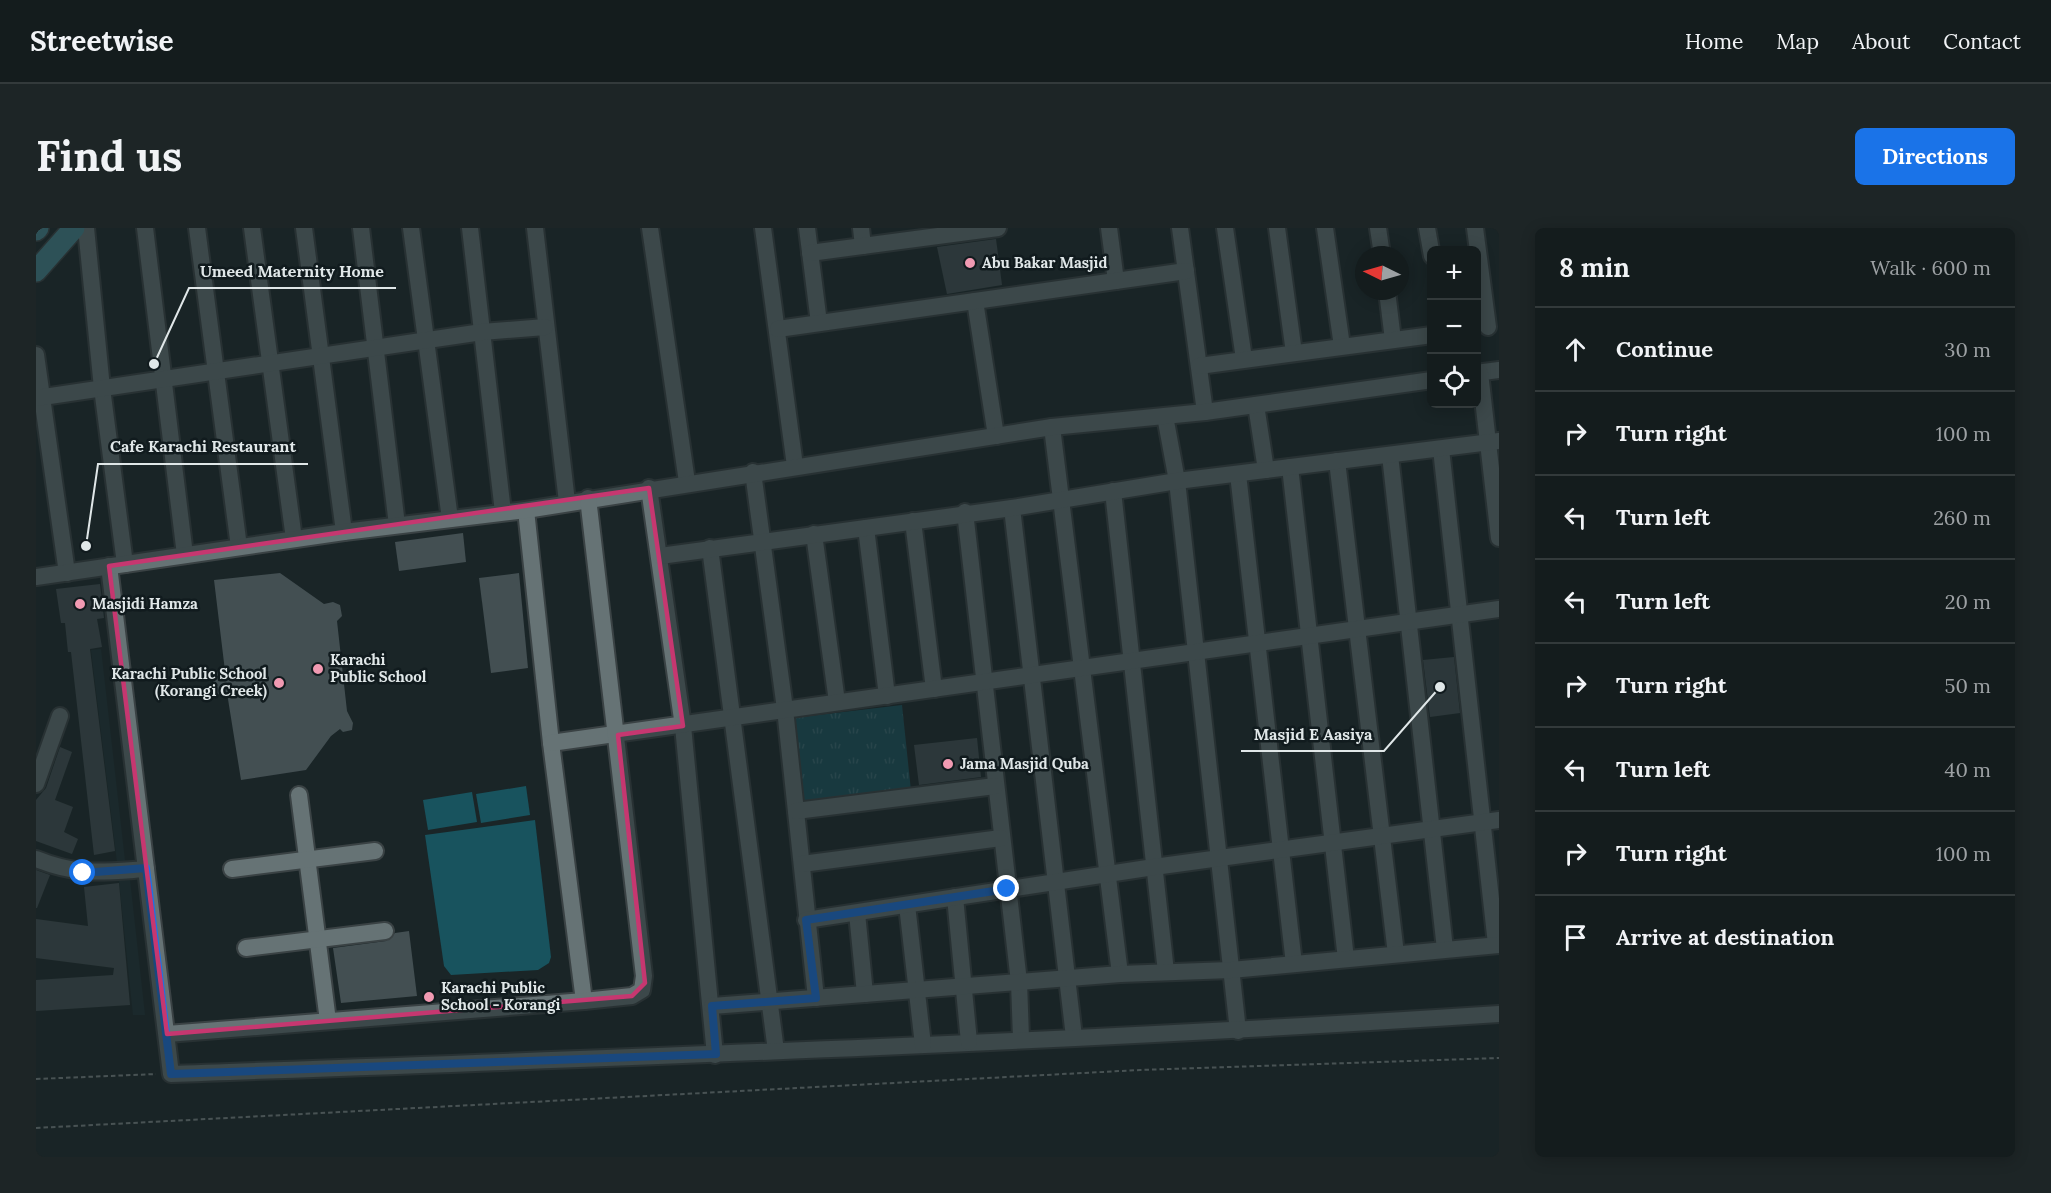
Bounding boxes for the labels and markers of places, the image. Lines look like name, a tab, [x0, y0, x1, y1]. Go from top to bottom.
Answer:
place label: Abu Bakar Masjid	[982, 253, 1107, 272]
callout: Umeed Maternity Home	[189, 254, 396, 288]
marker: Abu Bakar Masjid	[963, 256, 977, 270]
callout: Cafe Karachi Restaurant	[98, 430, 308, 464]
place label: Masjidi Hamza	[92, 594, 198, 613]
marker: Masjidi Hamza	[73, 597, 87, 611]
place label: Karachi Public School	[330, 650, 427, 686]
marker: Karachi Public School	[311, 662, 325, 676]
place label: Karachi Public School (Korangi Creek)	[111, 664, 268, 701]
marker: Karachi Public School (Korangi Creek)	[272, 676, 286, 690]
callout: Masjid E Aasiya	[1241, 717, 1384, 751]
place label: Jama Masjid Quba	[960, 754, 1089, 773]
marker: Jama Masjid Quba	[941, 757, 955, 771]
place label: Karachi Public School - Korangi	[441, 978, 561, 1014]
marker: Karachi Public School - Korangi	[422, 990, 436, 1004]

